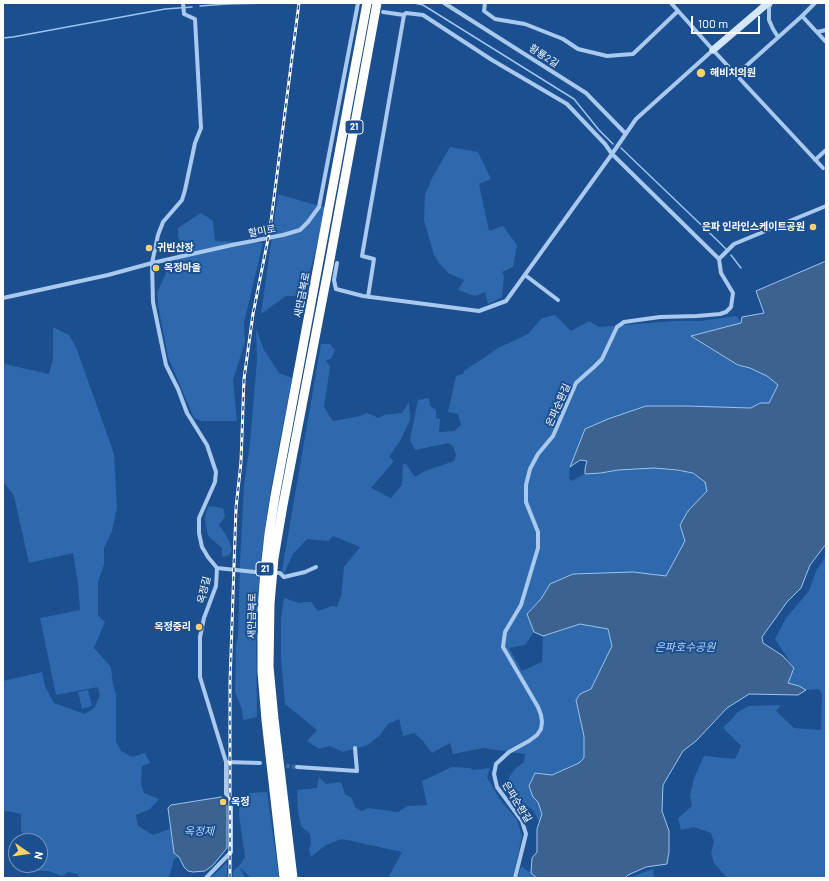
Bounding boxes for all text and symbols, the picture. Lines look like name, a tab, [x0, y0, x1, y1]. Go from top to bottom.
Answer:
scale bar	[693, 8, 762, 34]
text: 100 m	[698, 16, 728, 30]
street label: 황룡2길	[527, 42, 561, 70]
marker: 해비치의원	[695, 67, 707, 79]
place label: 해비치의원	[710, 67, 756, 79]
road number: 21	[345, 120, 363, 134]
place label: 은파 인라인스케이트공원	[702, 221, 805, 233]
street label: 할미로	[247, 222, 277, 240]
marker: 은파 인라인스케이트공원	[808, 222, 818, 232]
place label: 귀빈산장	[157, 242, 194, 254]
marker: 귀빈산장	[144, 243, 154, 253]
place label: 옥정마을	[164, 262, 201, 274]
marker: 옥정마을	[151, 263, 161, 273]
street label: 새만금북로	[292, 271, 312, 319]
street label: 은파순환길	[543, 382, 573, 428]
road number: 21	[256, 562, 274, 576]
street label: 옥정길	[195, 575, 213, 605]
street label: 새만금북로	[246, 593, 258, 639]
place label: 옥정중리	[154, 621, 191, 633]
marker: 옥정중리	[194, 622, 204, 632]
water label: 은파호수공원	[655, 640, 715, 654]
street label: 은파순환길	[500, 779, 534, 825]
place label: 옥정	[231, 796, 249, 808]
marker: 옥정	[218, 797, 228, 807]
water label: 옥정제	[184, 824, 214, 838]
north arrow	[8, 833, 48, 873]
text: N	[32, 851, 46, 861]

